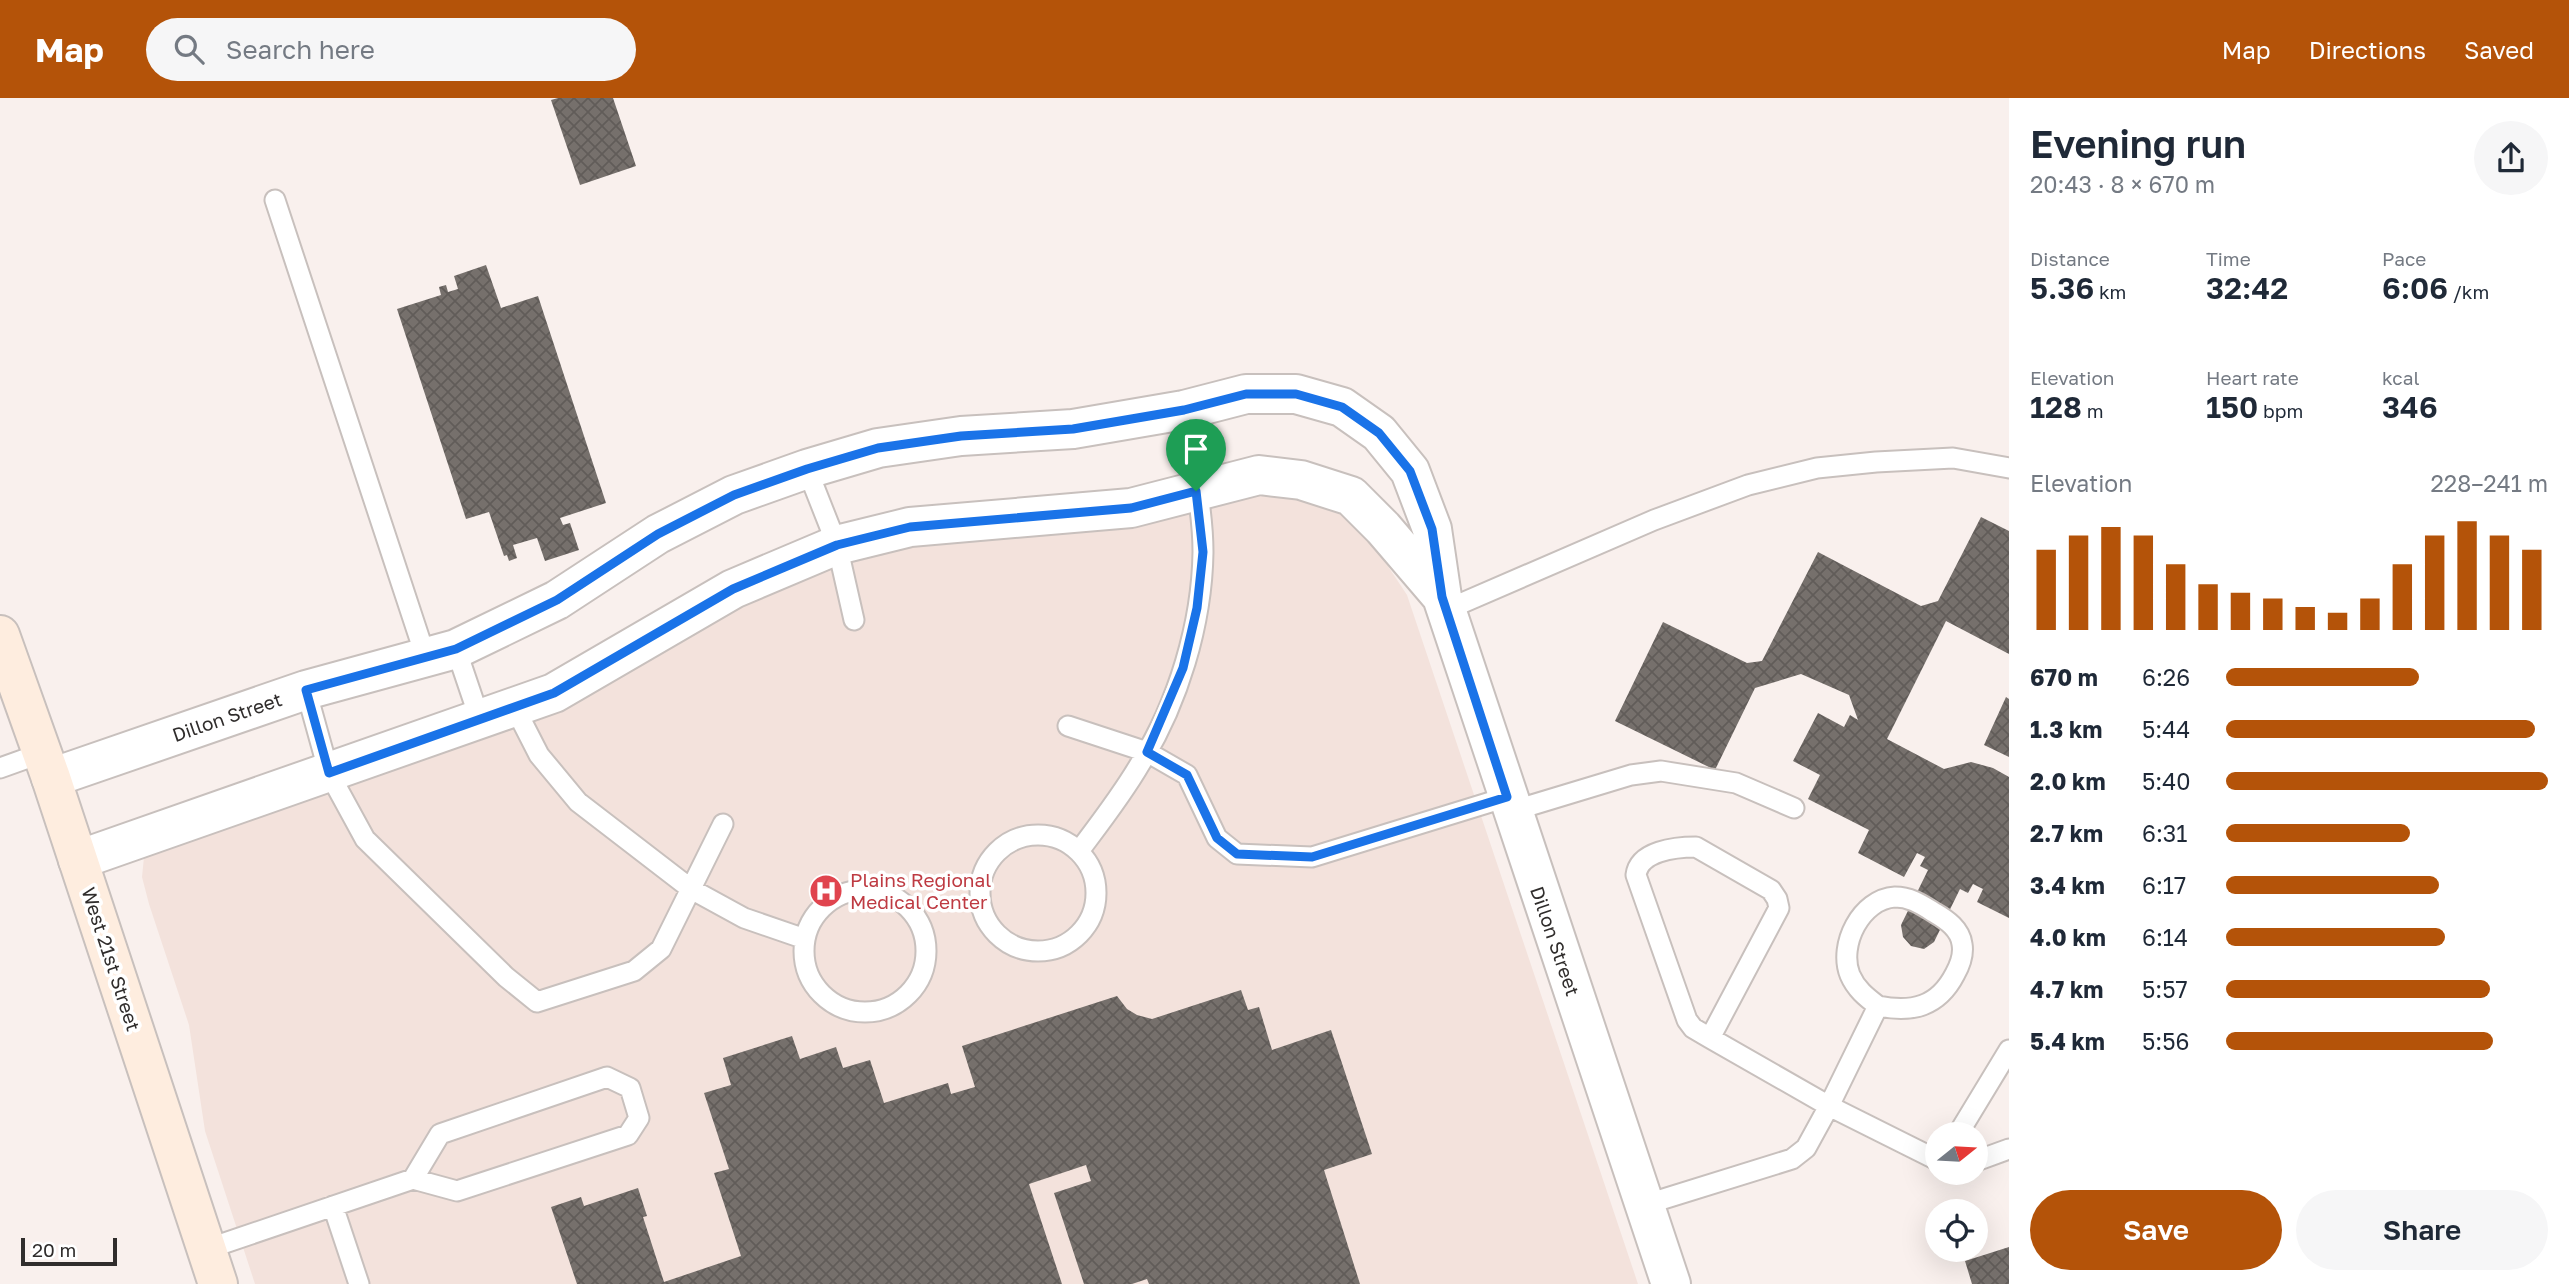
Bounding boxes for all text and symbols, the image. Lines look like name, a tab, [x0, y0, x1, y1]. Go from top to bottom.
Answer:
search box	[146, 18, 636, 81]
text: Map	[35, 30, 104, 69]
icon: search	[170, 30, 208, 68]
text: Search here	[226, 34, 375, 65]
text: Map	[2222, 35, 2271, 64]
text: Directions	[2309, 35, 2426, 64]
text: Saved	[2464, 35, 2534, 64]
text: Evening run	[2030, 121, 2246, 166]
button: share	[2474, 121, 2548, 195]
text: 20:43 · 8 × 670 m	[2030, 170, 2215, 198]
text: Distance	[2030, 247, 2110, 270]
text: Time	[2206, 247, 2251, 270]
text: Pace	[2382, 247, 2426, 270]
text: 5.36	[2030, 270, 2094, 306]
text: 32:42	[2206, 270, 2288, 306]
text: 6:06	[2382, 270, 2448, 306]
text: km	[2094, 280, 2126, 303]
text: /km	[2448, 280, 2489, 303]
text: Elevation	[2030, 366, 2115, 389]
text: Heart rate	[2206, 366, 2299, 389]
text: kcal	[2382, 366, 2420, 389]
text: 128	[2030, 389, 2082, 425]
text: 150	[2206, 389, 2258, 425]
text: 346	[2382, 389, 2438, 425]
text: m	[2082, 399, 2104, 422]
text: bpm	[2258, 399, 2303, 422]
pin	[1166, 419, 1226, 491]
icon: arrive	[1177, 430, 1215, 468]
text: Elevation	[2030, 469, 2132, 497]
text: 228–241 m	[2430, 469, 2548, 497]
text: 670 m	[2030, 663, 2098, 691]
text: 6:26	[2142, 663, 2190, 691]
street label: Dillon Street	[169, 687, 285, 746]
text: 1.3 km	[2030, 715, 2102, 743]
text: 5:44	[2142, 715, 2190, 743]
text: 2.0 km	[2030, 767, 2106, 795]
text: 5:40	[2142, 767, 2191, 795]
text: 2.7 km	[2030, 819, 2103, 847]
text: 6:31	[2142, 819, 2187, 847]
place label: Plains Regional Medical Center	[850, 868, 991, 913]
text: 3.4 km	[2030, 871, 2105, 899]
text: 6:17	[2142, 871, 2186, 899]
hospital icon: Plains Regional Medical Center	[807, 872, 845, 910]
street label: Dillon Street	[1526, 883, 1585, 999]
street label: West 21st Street	[77, 884, 146, 1034]
text: 4.0 km	[2030, 923, 2106, 951]
text: 6:14	[2142, 923, 2188, 951]
text: 4.7 km	[2030, 975, 2104, 1003]
text: 5:57	[2142, 975, 2188, 1003]
text: 5.4 km	[2030, 1027, 2105, 1055]
text: 5:56	[2142, 1027, 2190, 1055]
north arrow	[1925, 1122, 1988, 1185]
map controls	[1925, 1122, 1988, 1262]
button: Save	[2030, 1190, 2282, 1270]
button: Share	[2296, 1190, 2548, 1270]
button: locate	[1925, 1199, 1988, 1262]
scale bar	[21, 1235, 117, 1267]
text: 20 m	[32, 1238, 76, 1261]

